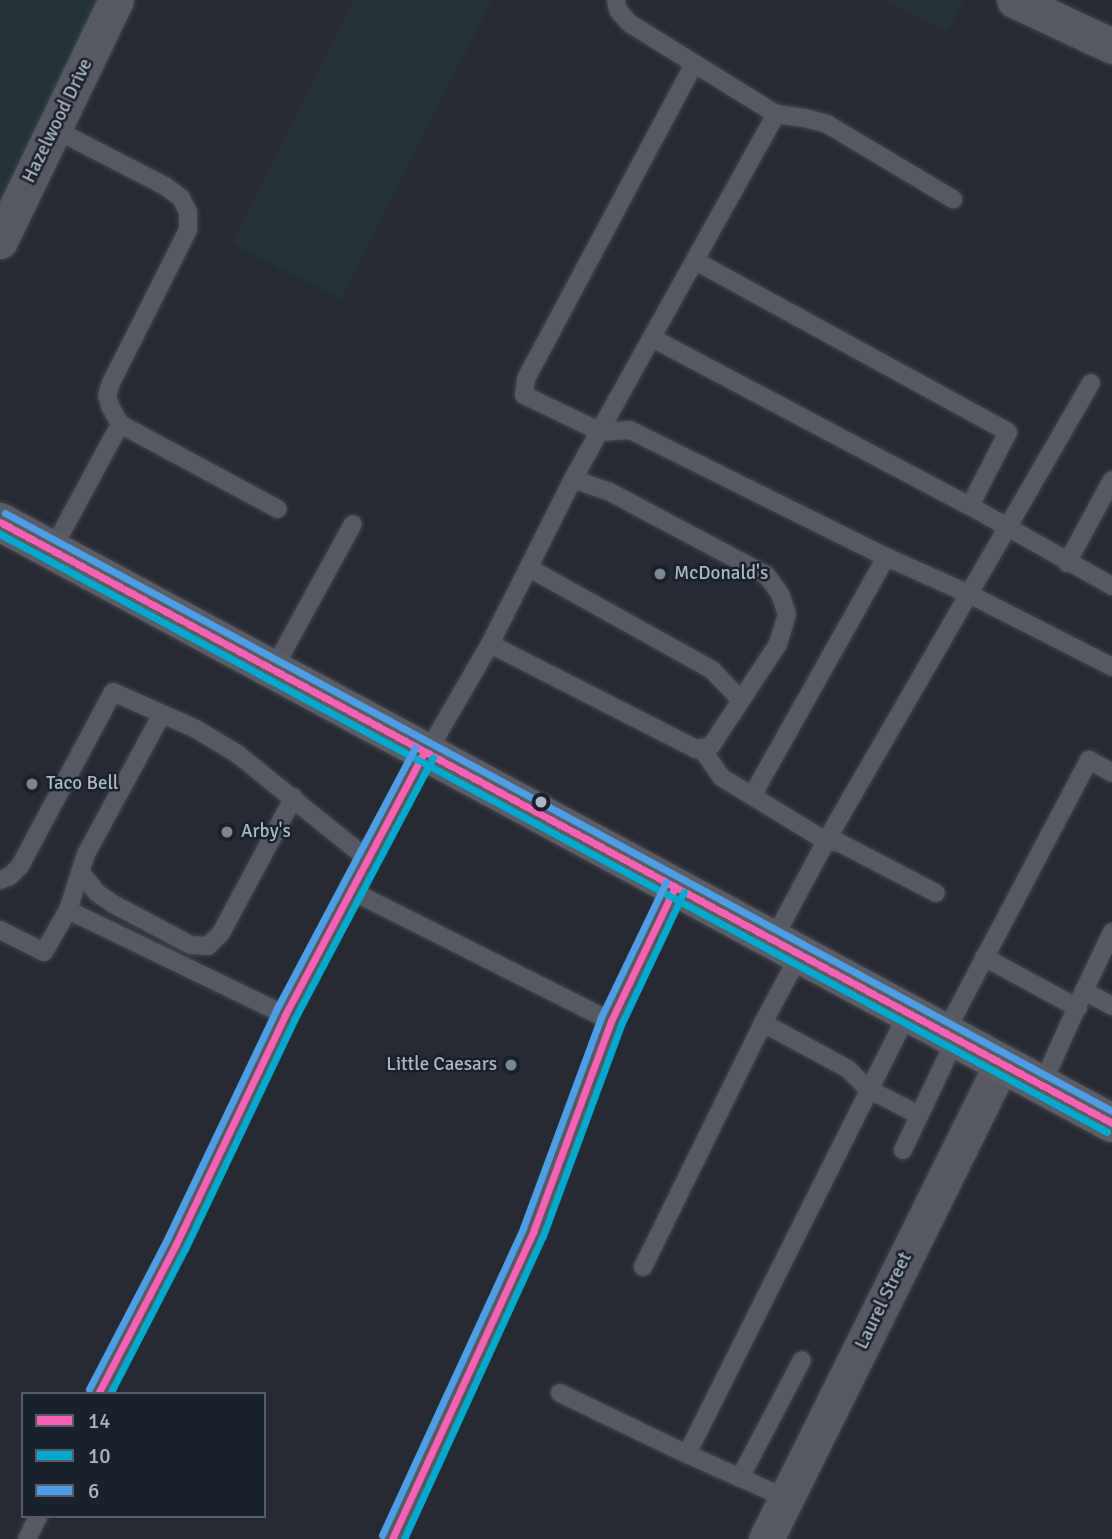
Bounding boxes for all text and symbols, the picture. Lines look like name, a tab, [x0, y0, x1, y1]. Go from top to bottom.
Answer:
street label: Hazelwood Drive	[18, 55, 98, 187]
place label: McDonald's	[674, 563, 768, 585]
marker: McDonald's	[652, 566, 668, 582]
place label: Taco Bell	[46, 773, 118, 795]
marker: Taco Bell	[24, 776, 40, 792]
unlabelled marker	[534, 795, 548, 809]
place label: Arby's	[241, 821, 291, 843]
marker: Arby's	[219, 824, 235, 840]
place label: Little Caesars	[386, 1054, 497, 1076]
marker: Little Caesars	[503, 1057, 519, 1073]
street label: Laurel Street	[851, 1249, 917, 1353]
legend	[21, 1392, 266, 1518]
text: 14	[88, 1408, 111, 1434]
text: 10	[88, 1443, 111, 1469]
text: 6	[88, 1478, 99, 1504]

